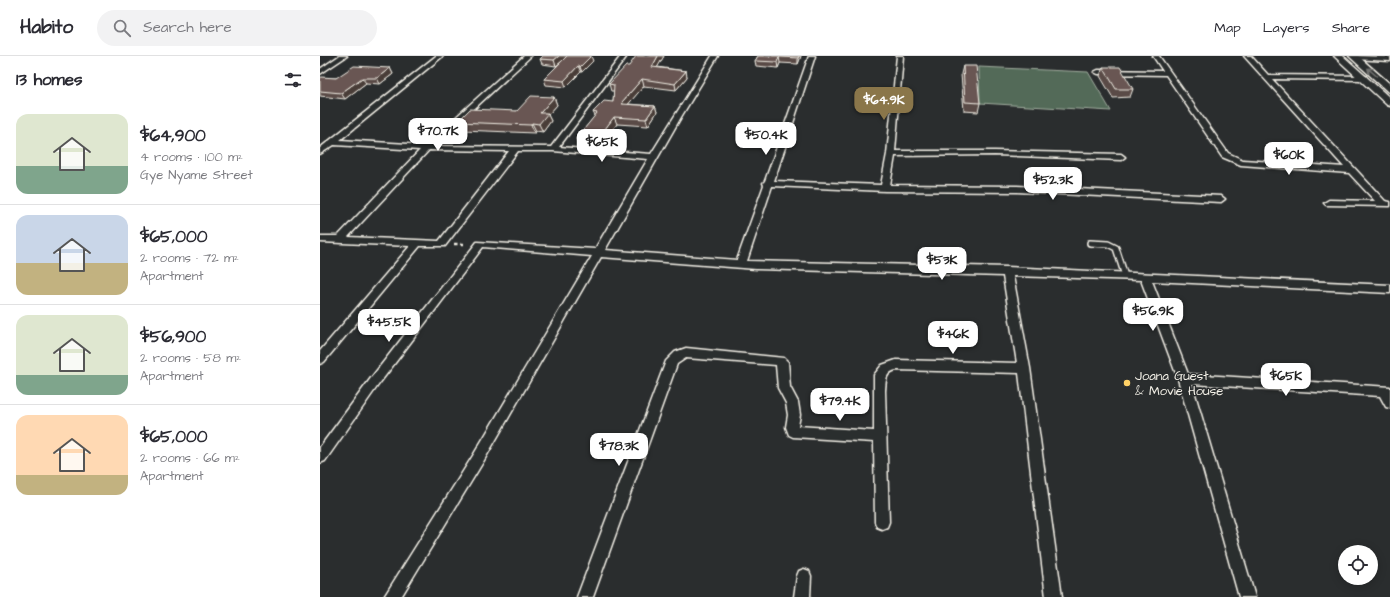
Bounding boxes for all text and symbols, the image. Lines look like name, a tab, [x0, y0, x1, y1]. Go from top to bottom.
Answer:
search box	[97, 10, 377, 46]
text: Habito	[20, 14, 73, 41]
icon: search	[111, 17, 133, 39]
text: Search here	[143, 17, 232, 38]
text: Map	[1214, 18, 1241, 38]
text: Layers	[1263, 18, 1310, 38]
text: Share	[1332, 18, 1370, 38]
text: 13 homes	[16, 68, 83, 92]
one-way arrow	[1366, 68, 1377, 77]
icon: filters	[282, 69, 304, 91]
pin: $64.9K	[851, 87, 917, 121]
text: $64.9K	[863, 91, 905, 109]
pin: $70.7K	[405, 118, 471, 152]
text: $70.7K	[417, 122, 459, 140]
pin: $50.4K	[733, 122, 799, 156]
text: $64,900	[140, 124, 206, 148]
text: $50.4K	[744, 126, 788, 144]
pin: $65K	[578, 129, 626, 163]
icon: home	[48, 130, 96, 178]
text: $65K	[586, 133, 618, 151]
pin: $60K	[1265, 142, 1313, 176]
text: $60K	[1273, 146, 1305, 164]
text: 4 rooms · 100 m²	[140, 148, 243, 166]
text: Gye Nyame Street	[140, 166, 253, 184]
pin: $52.3K	[1020, 167, 1086, 201]
text: $52.3K	[1033, 171, 1073, 189]
text: $65,000	[140, 225, 207, 249]
icon: home	[48, 231, 96, 279]
pin: $53K	[918, 247, 966, 281]
text: 2 rooms · 72 m²	[140, 249, 239, 267]
text: $53K	[927, 251, 957, 269]
text: Apartment	[140, 267, 204, 285]
pin: $56.9K	[1120, 298, 1186, 332]
text: $56.9K	[1132, 302, 1174, 320]
pin: $45.5K	[356, 309, 422, 343]
text: $45.5K	[367, 313, 411, 331]
pin: $46K	[929, 321, 977, 355]
text: $56,900	[140, 325, 206, 349]
text: $46K	[937, 325, 969, 343]
icon: home	[48, 331, 96, 379]
text: 2 rooms · 58 m²	[140, 349, 241, 367]
pin: $65K	[1262, 363, 1310, 397]
text: Apartment	[140, 367, 204, 385]
place label: Joana Guest & Movie House	[1135, 367, 1223, 400]
text: $65K	[1270, 367, 1302, 385]
marker: Joana Guest & Movie House	[1122, 378, 1132, 388]
pin: $79.4K	[807, 388, 873, 422]
text: $79.4K	[819, 392, 861, 410]
text: $65,000	[140, 425, 207, 449]
icon: home	[48, 431, 96, 479]
pin: $78.3K	[586, 433, 652, 467]
text: $78.3K	[599, 437, 639, 455]
text: 2 rooms · 66 m²	[140, 449, 240, 467]
text: Apartment	[140, 467, 204, 485]
map controls	[1338, 545, 1378, 585]
button: locate	[1338, 545, 1378, 585]

